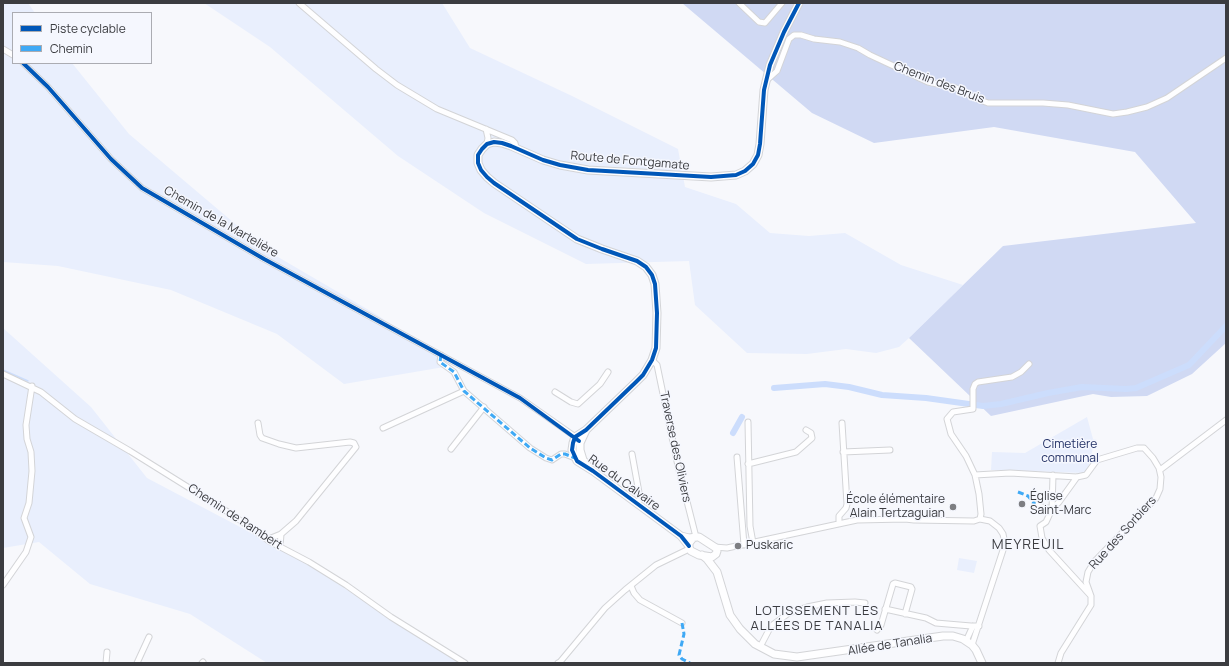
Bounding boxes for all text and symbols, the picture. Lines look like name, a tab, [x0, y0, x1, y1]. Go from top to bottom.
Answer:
legend	[12, 12, 152, 64]
text: Piste cyclable	[50, 20, 126, 37]
text: Chemin	[50, 40, 93, 57]
street label: Chemin des Bruis	[892, 59, 986, 107]
street label: Route de Fontgamate	[570, 149, 690, 173]
street label: Chemin de la Martelière	[161, 183, 281, 261]
street label: Traverse des Oliviers	[656, 390, 694, 504]
park label: Cimetière communal	[1041, 438, 1099, 466]
street label: Rue du Calvaire	[585, 452, 663, 514]
street label: Chemin de Rambert	[185, 481, 285, 553]
place label: Église Saint-Marc	[1030, 490, 1091, 518]
place label: École élémentaire Alain Tertzaguian	[846, 493, 945, 521]
street label: Rue des Sorbiers	[1087, 494, 1159, 572]
marker: Église Saint-Marc	[1017, 499, 1027, 509]
marker: École élémentaire Alain Tertzaguian	[948, 502, 958, 512]
district label: MEYREUIL	[992, 537, 1064, 553]
place label: Puskaric	[746, 539, 793, 553]
marker: Puskaric	[733, 541, 743, 551]
district label: LOTISSEMENT LES ALLÉES DE TANALIA	[750, 603, 884, 634]
street label: Allée de Tanalia	[847, 631, 933, 659]

